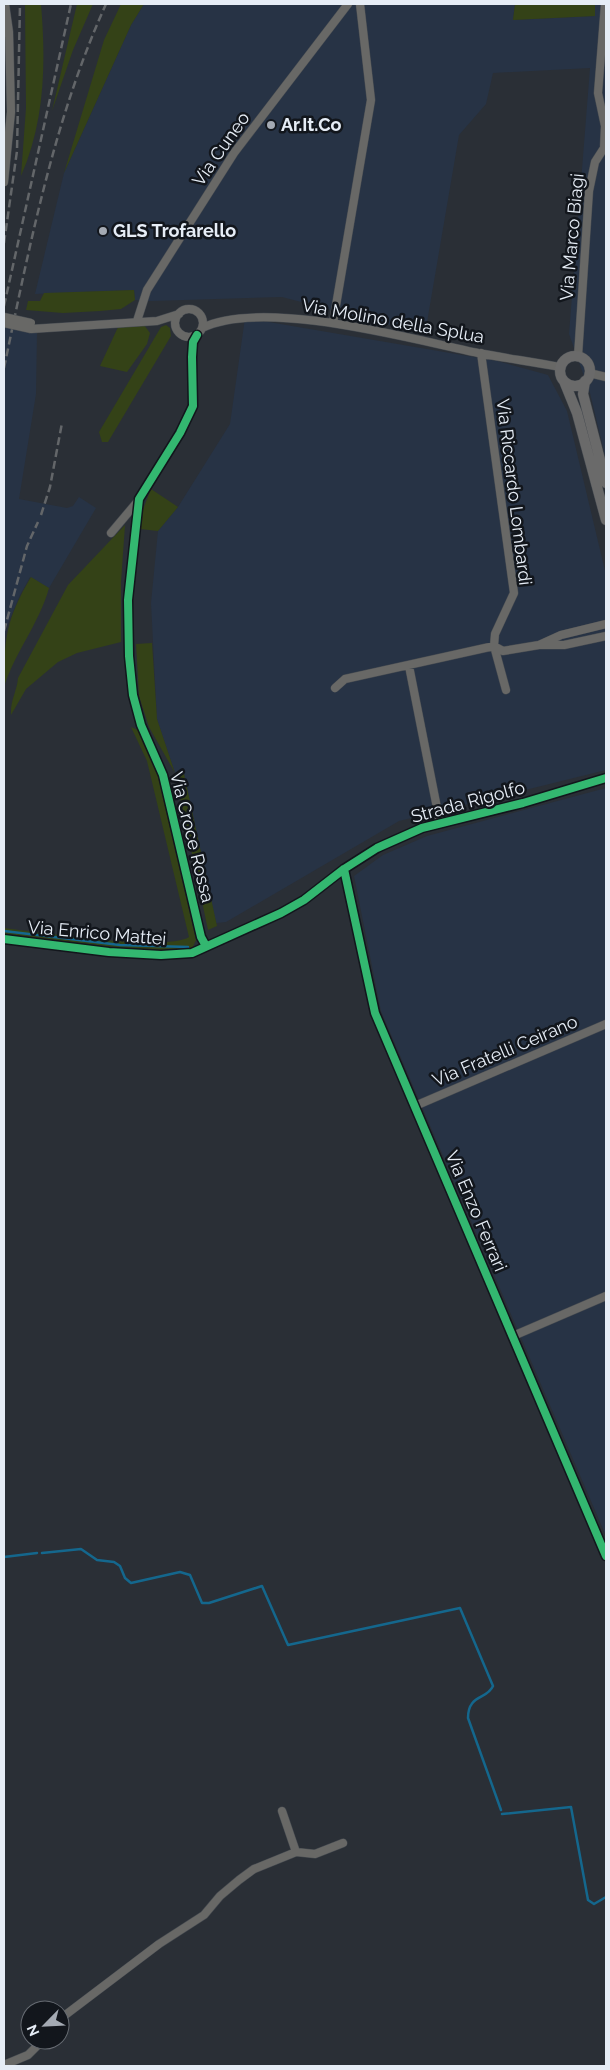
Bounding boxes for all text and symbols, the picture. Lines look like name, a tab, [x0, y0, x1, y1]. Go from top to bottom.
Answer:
street label: Via Cuneo	[188, 107, 254, 190]
place label: Ar.It.Co	[281, 114, 341, 135]
marker: Ar.It.Co	[265, 119, 277, 131]
street label: Via Marco Biagi	[555, 172, 588, 302]
place label: GLS Trofarello	[113, 220, 236, 241]
marker: GLS Trofarello	[97, 225, 109, 237]
street label: Via Molino della Splua	[300, 294, 486, 347]
street label: Via Riccardo Lombardi	[493, 397, 536, 586]
street label: Via Croce Rossa	[166, 769, 219, 904]
street label: Strada Rigolfo	[409, 776, 527, 827]
street label: Via Enrico Mattei	[27, 916, 167, 949]
street label: Via Fratelli Ceirano	[429, 1010, 581, 1091]
street label: Via Enzo Ferrari	[442, 1147, 511, 1274]
north arrow	[20, 2000, 70, 2050]
text: N	[24, 2022, 43, 2038]

